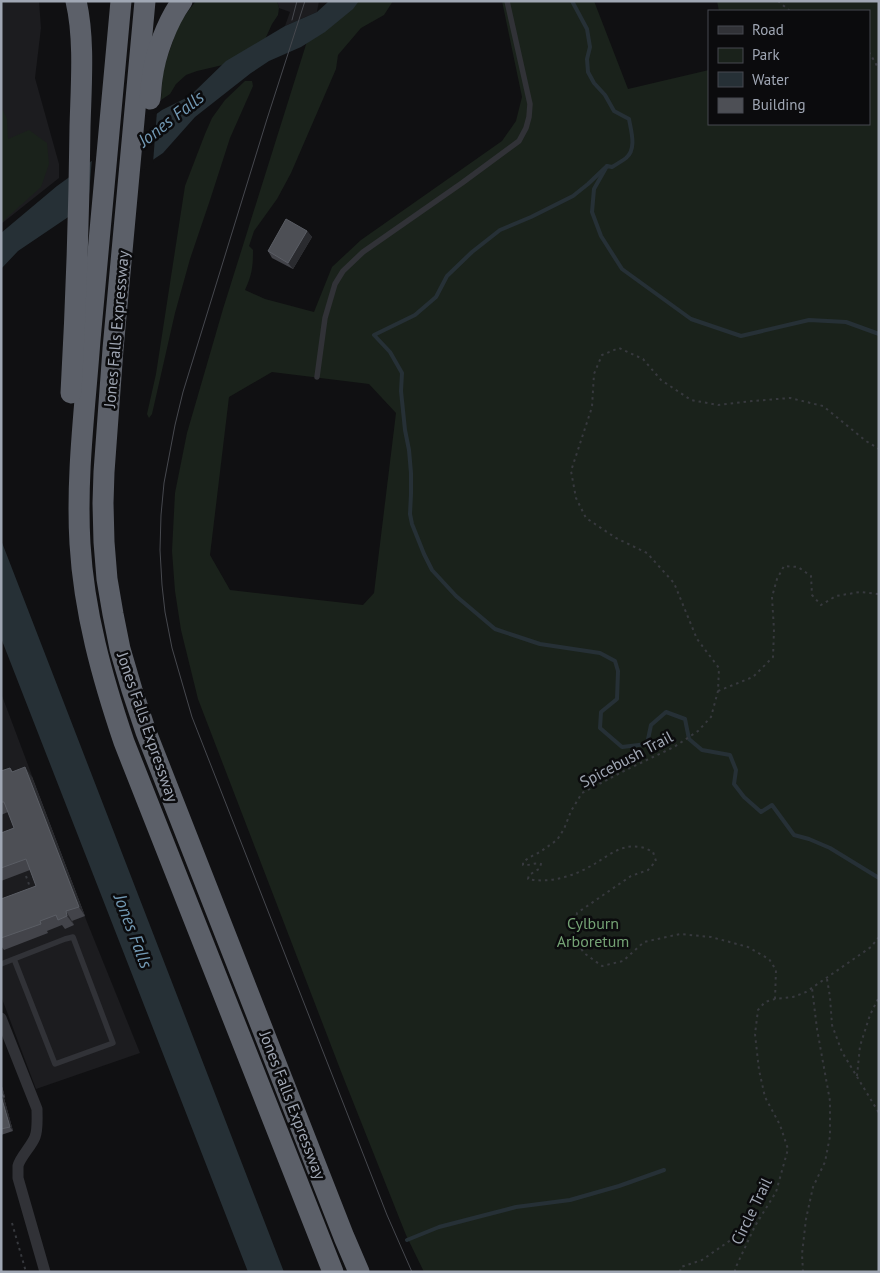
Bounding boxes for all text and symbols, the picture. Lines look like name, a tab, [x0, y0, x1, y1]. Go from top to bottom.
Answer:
legend	[708, 10, 870, 125]
text: Road	[752, 20, 784, 39]
text: Park	[752, 45, 780, 64]
text: Water	[752, 70, 789, 89]
water label: Jones Falls	[131, 85, 209, 153]
text: Building	[752, 95, 806, 114]
street label: Jones Falls Expressway	[99, 249, 133, 409]
street label: Jones Falls Expressway	[113, 648, 183, 805]
street label: Spicebush Trail	[576, 726, 676, 792]
water label: Jones Falls	[108, 888, 159, 972]
park label: Cylburn Arboretum	[557, 913, 629, 951]
street label: Jones Falls Expressway	[255, 1027, 331, 1183]
street label: Circle Trail	[726, 1174, 776, 1248]

